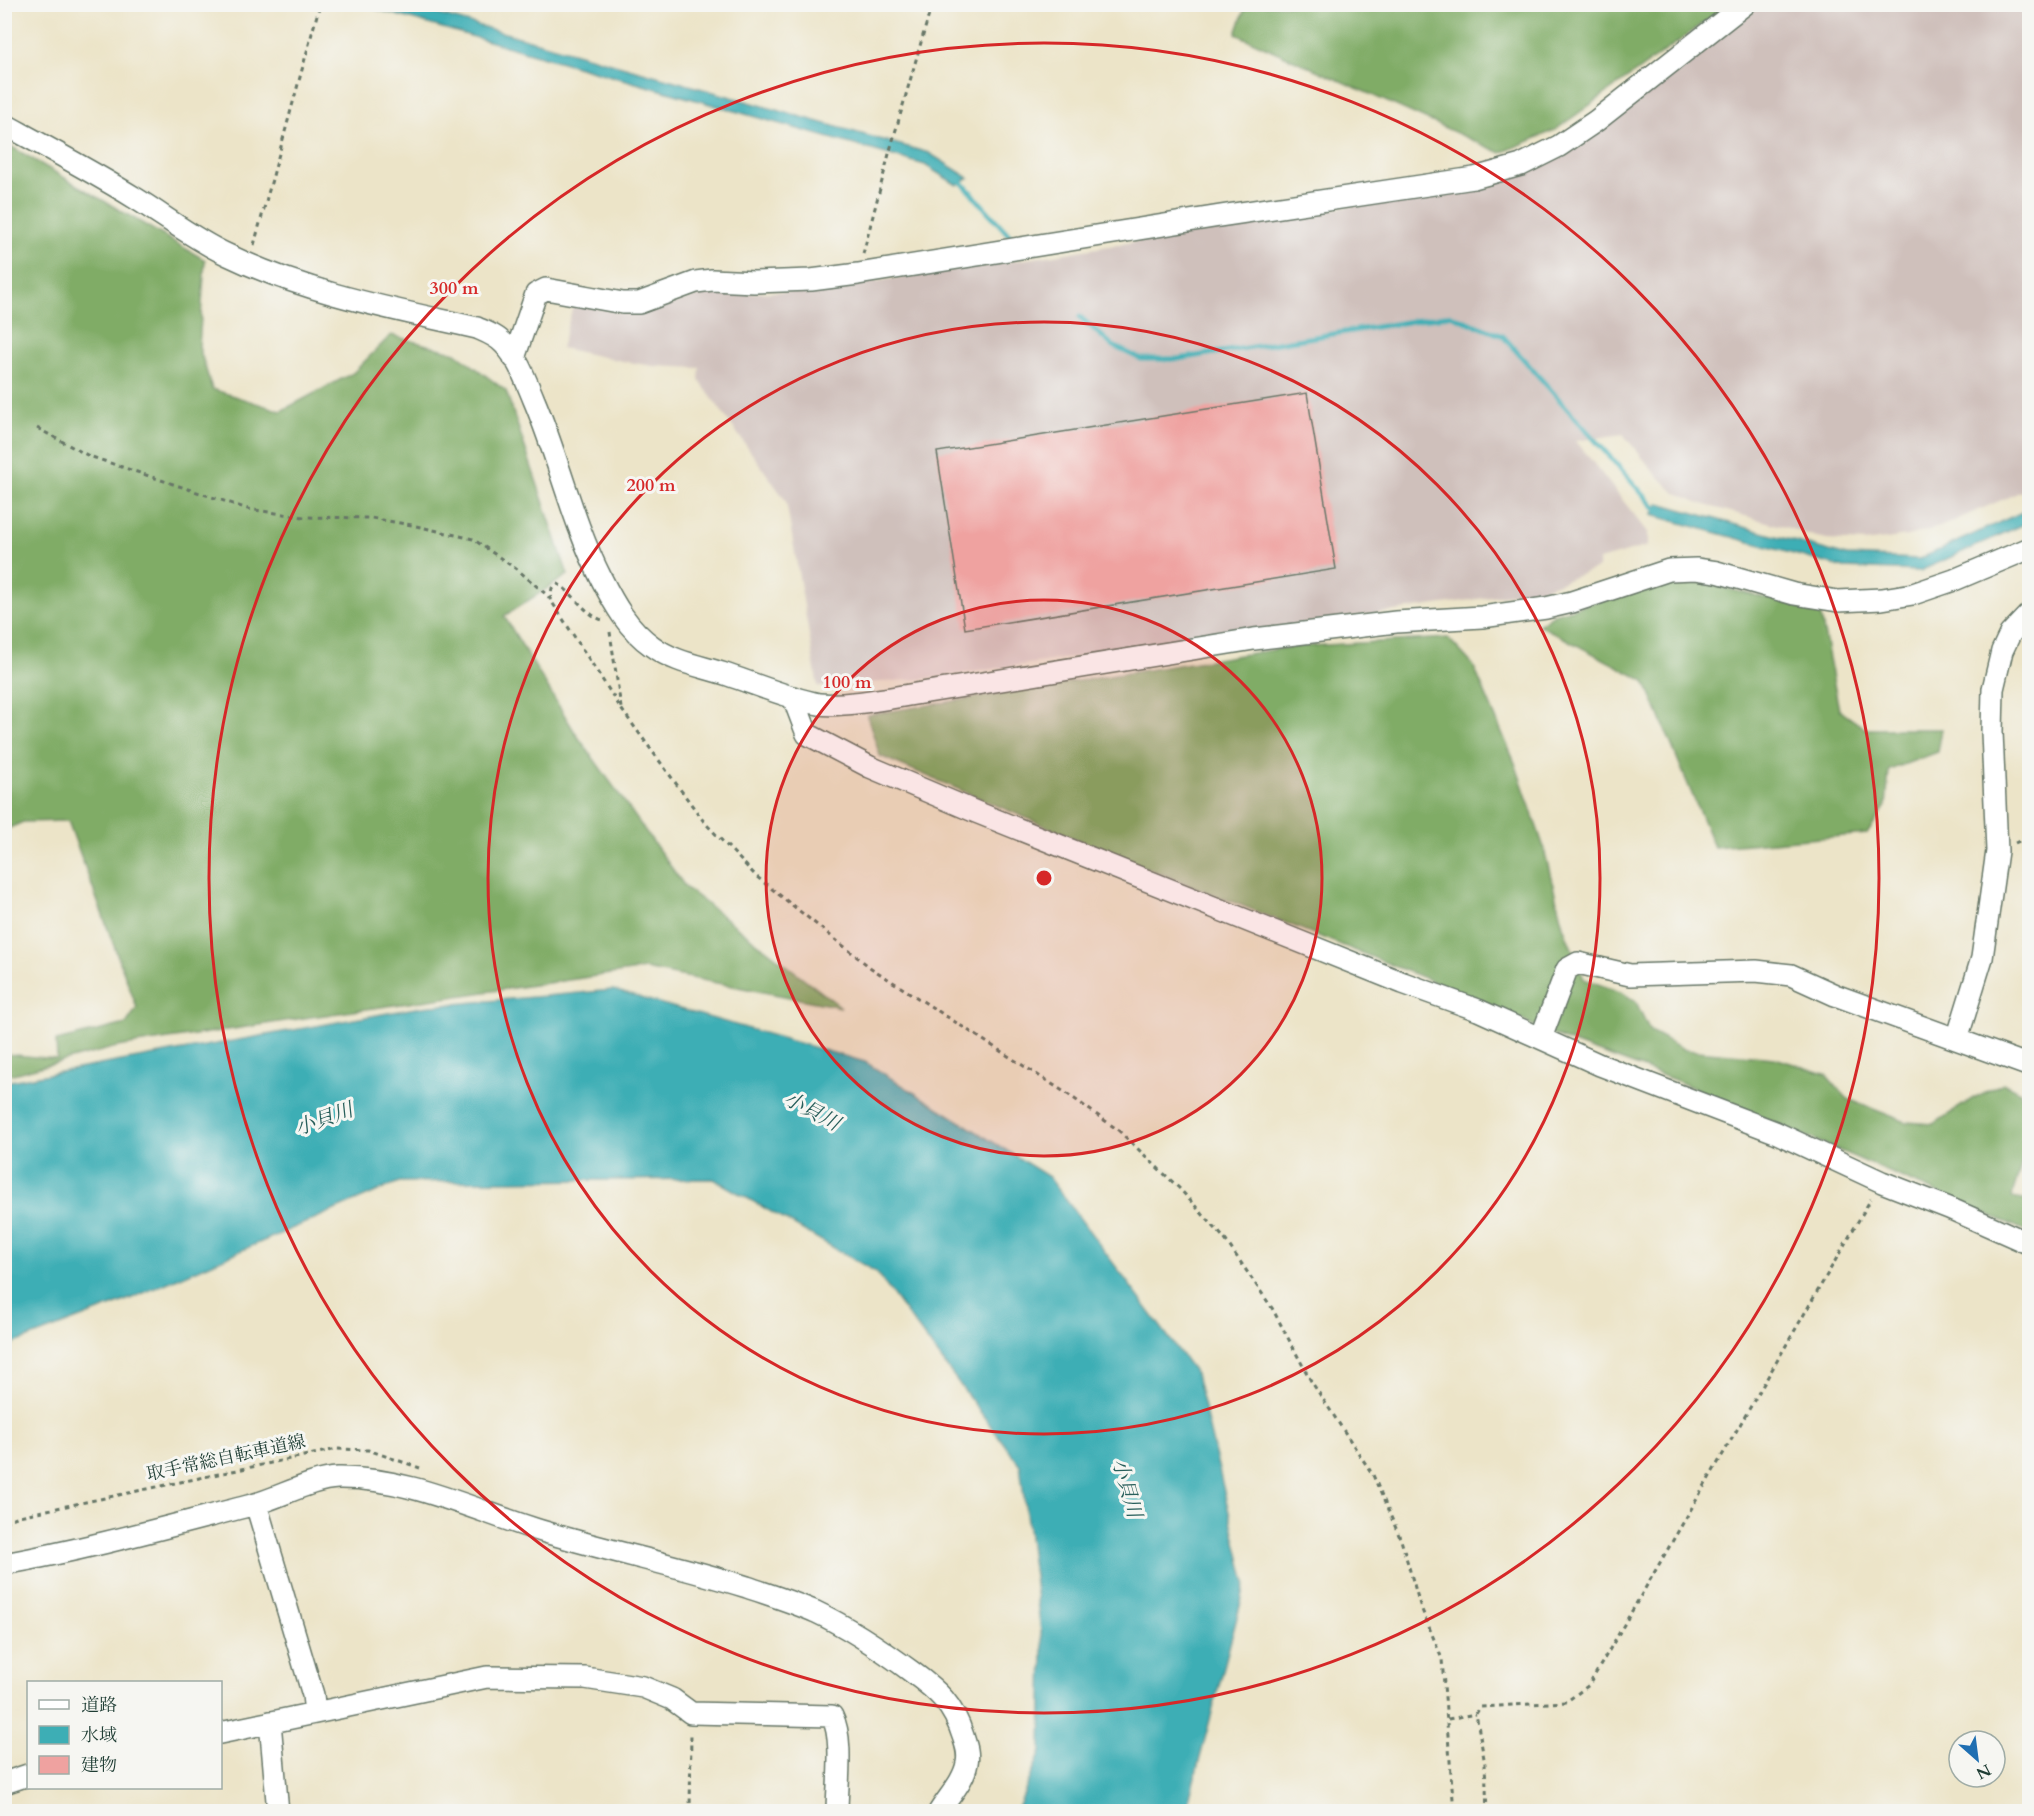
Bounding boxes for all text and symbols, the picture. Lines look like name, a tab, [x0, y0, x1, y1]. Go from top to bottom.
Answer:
text: 300 m	[429, 276, 479, 301]
text: 200 m	[626, 473, 676, 498]
text: 100 m	[822, 670, 872, 695]
centre of rings	[1034, 868, 1054, 888]
water label: 小貝川	[779, 1085, 847, 1138]
water label: 小貝川	[291, 1095, 359, 1142]
street label: 取手常総自転車道線	[144, 1429, 308, 1487]
water label: 小貝川	[1106, 1455, 1149, 1522]
legend	[27, 1681, 222, 1789]
text: 道路	[81, 1693, 117, 1718]
text: 水域	[81, 1723, 117, 1748]
north arrow	[1947, 1729, 2007, 1789]
text: 建物	[81, 1753, 117, 1778]
text: N	[1972, 1758, 1995, 1784]

